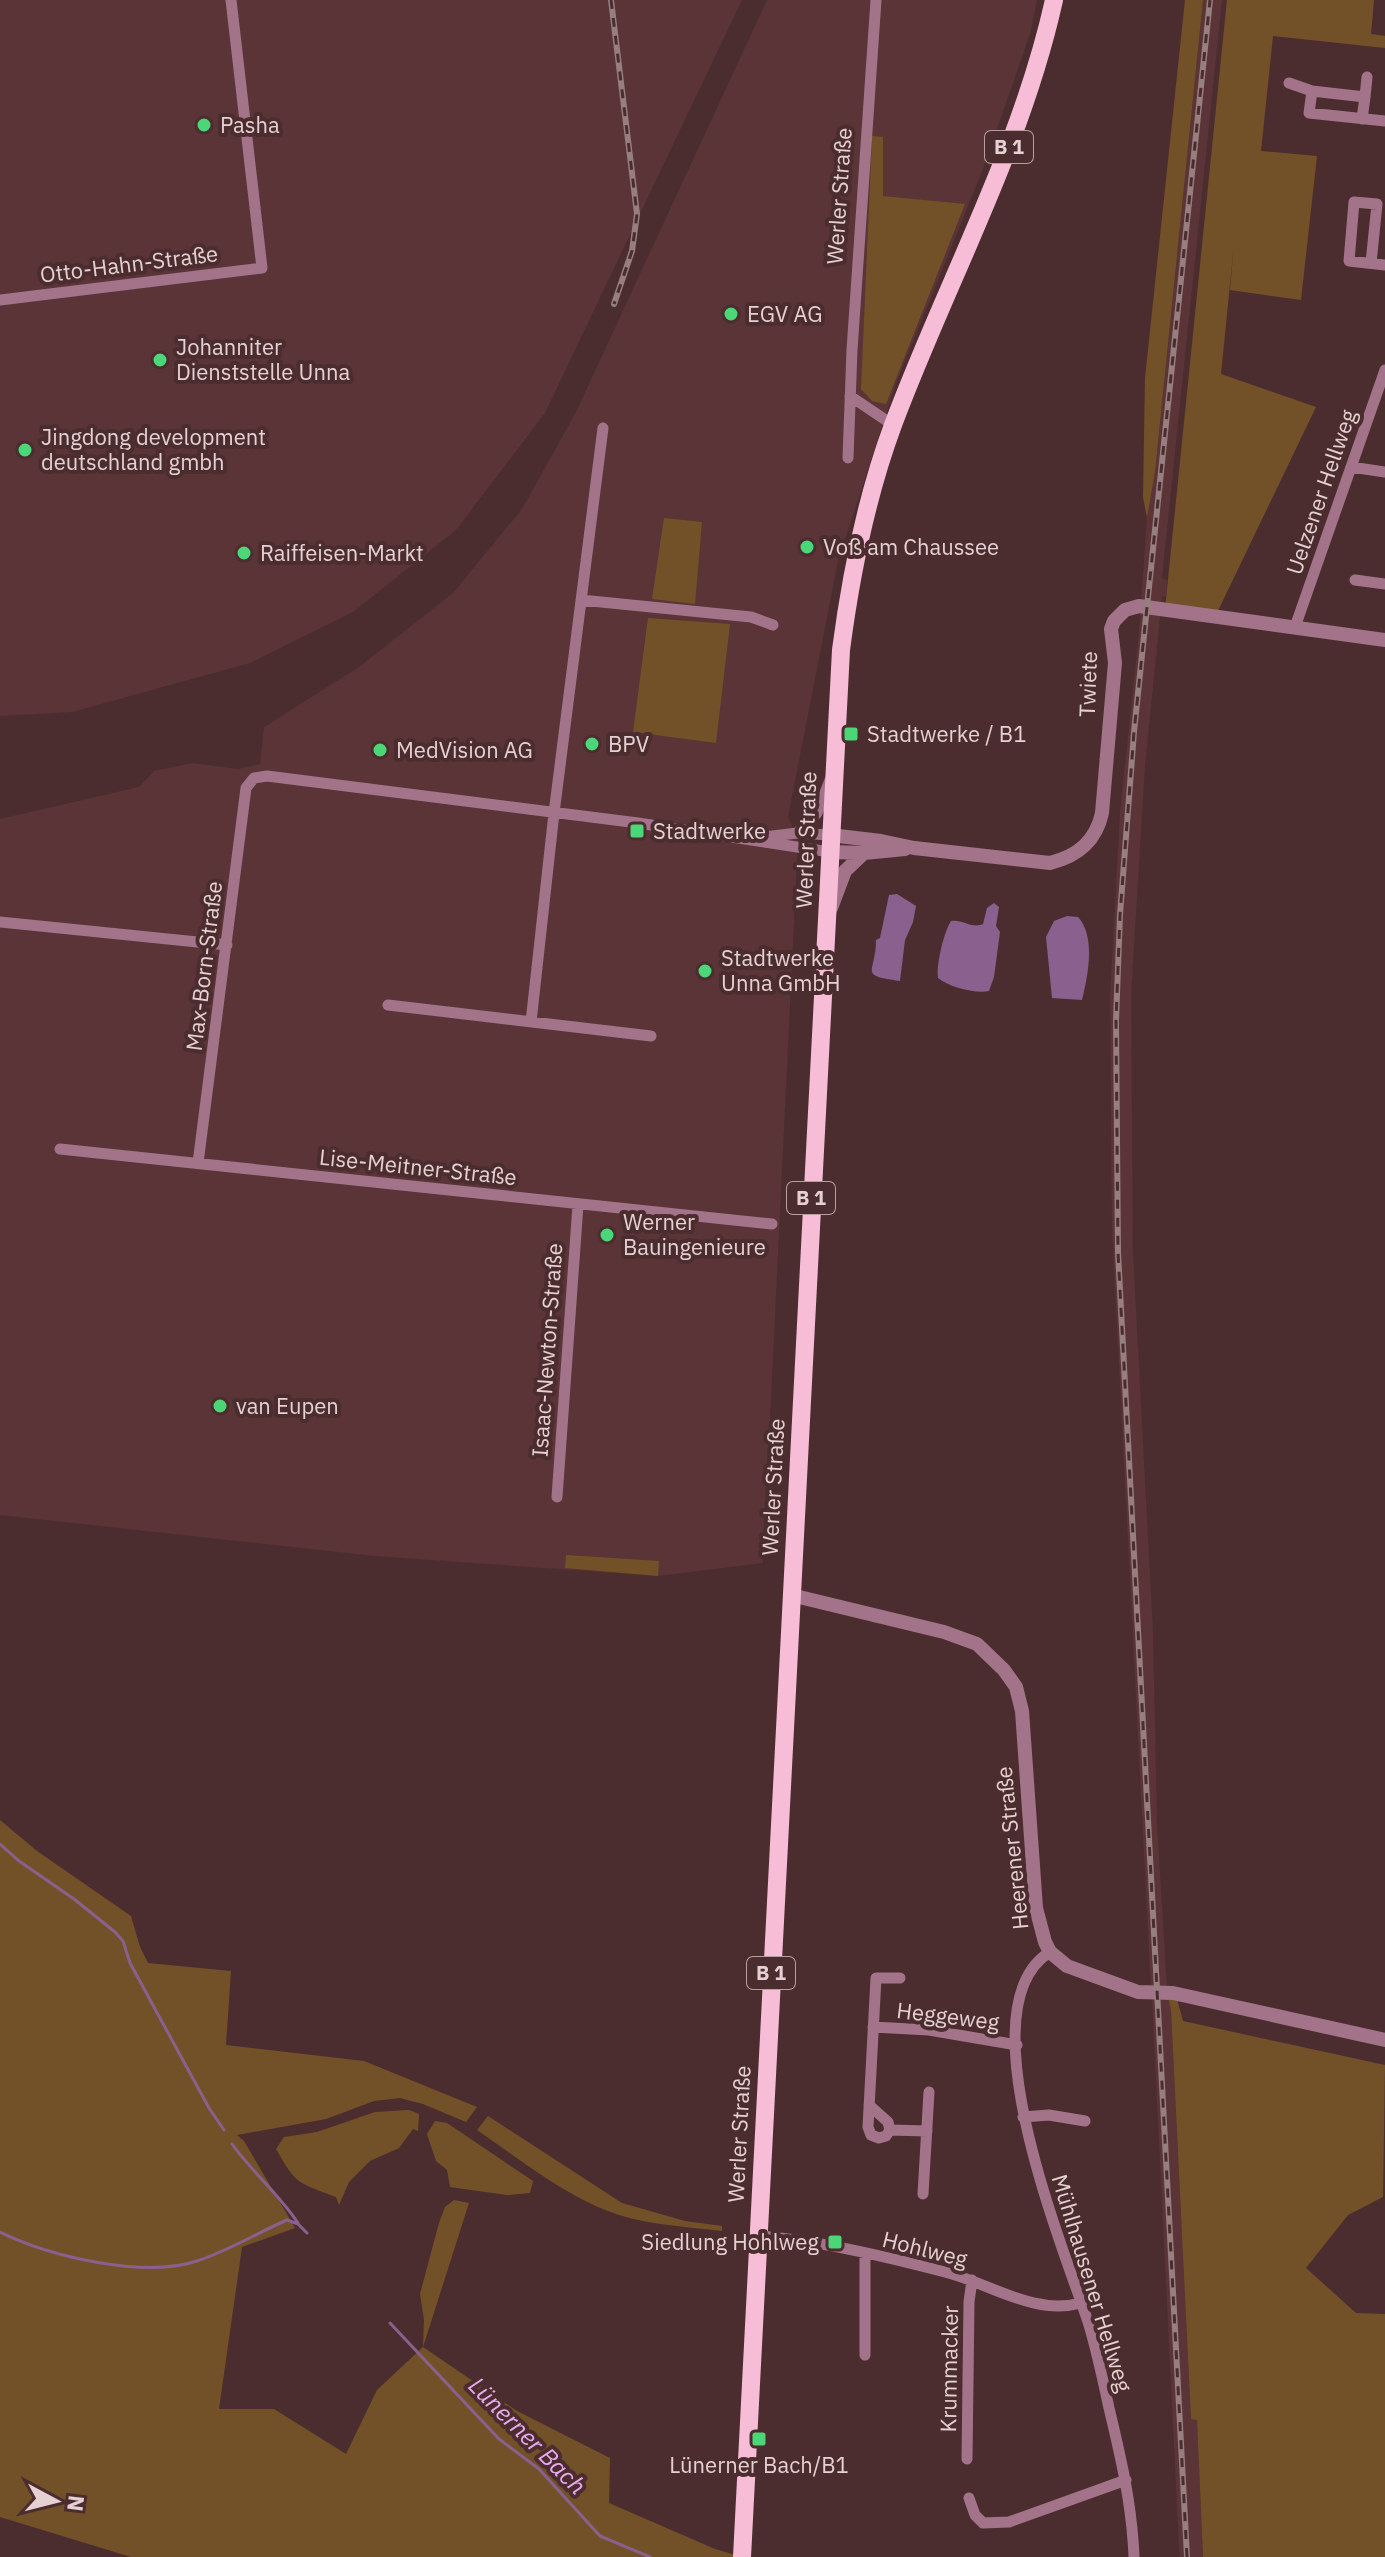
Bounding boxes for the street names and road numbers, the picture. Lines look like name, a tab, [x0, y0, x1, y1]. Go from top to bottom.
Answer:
street label: Werler Straße	[819, 127, 858, 265]
road number: B 1	[985, 131, 1033, 163]
street label: Otto-Hahn-Straße	[38, 238, 220, 289]
street label: Uelzener Hellweg	[1279, 405, 1362, 578]
street label: Twiete	[1072, 651, 1103, 717]
street label: Werler Straße	[789, 771, 822, 909]
street label: Max-Born-Straße	[179, 879, 228, 1052]
street label: Lise-Meitner-Straße	[318, 1142, 518, 1191]
road number: B 1	[787, 1182, 835, 1214]
street label: Isaac-Newton-Straße	[525, 1242, 568, 1458]
street label: Werler Straße	[754, 1418, 791, 1556]
street label: Heerener Straße	[989, 1765, 1034, 1931]
road number: B 1	[747, 1957, 795, 1989]
street label: Heggeweg	[895, 1995, 1001, 2036]
street label: Werler Straße	[720, 2065, 757, 2203]
street label: Mühlhausener Hellweg	[1046, 2171, 1140, 2396]
street label: Hohlweg	[880, 2224, 971, 2273]
street label: Krummacker	[933, 2305, 964, 2433]

